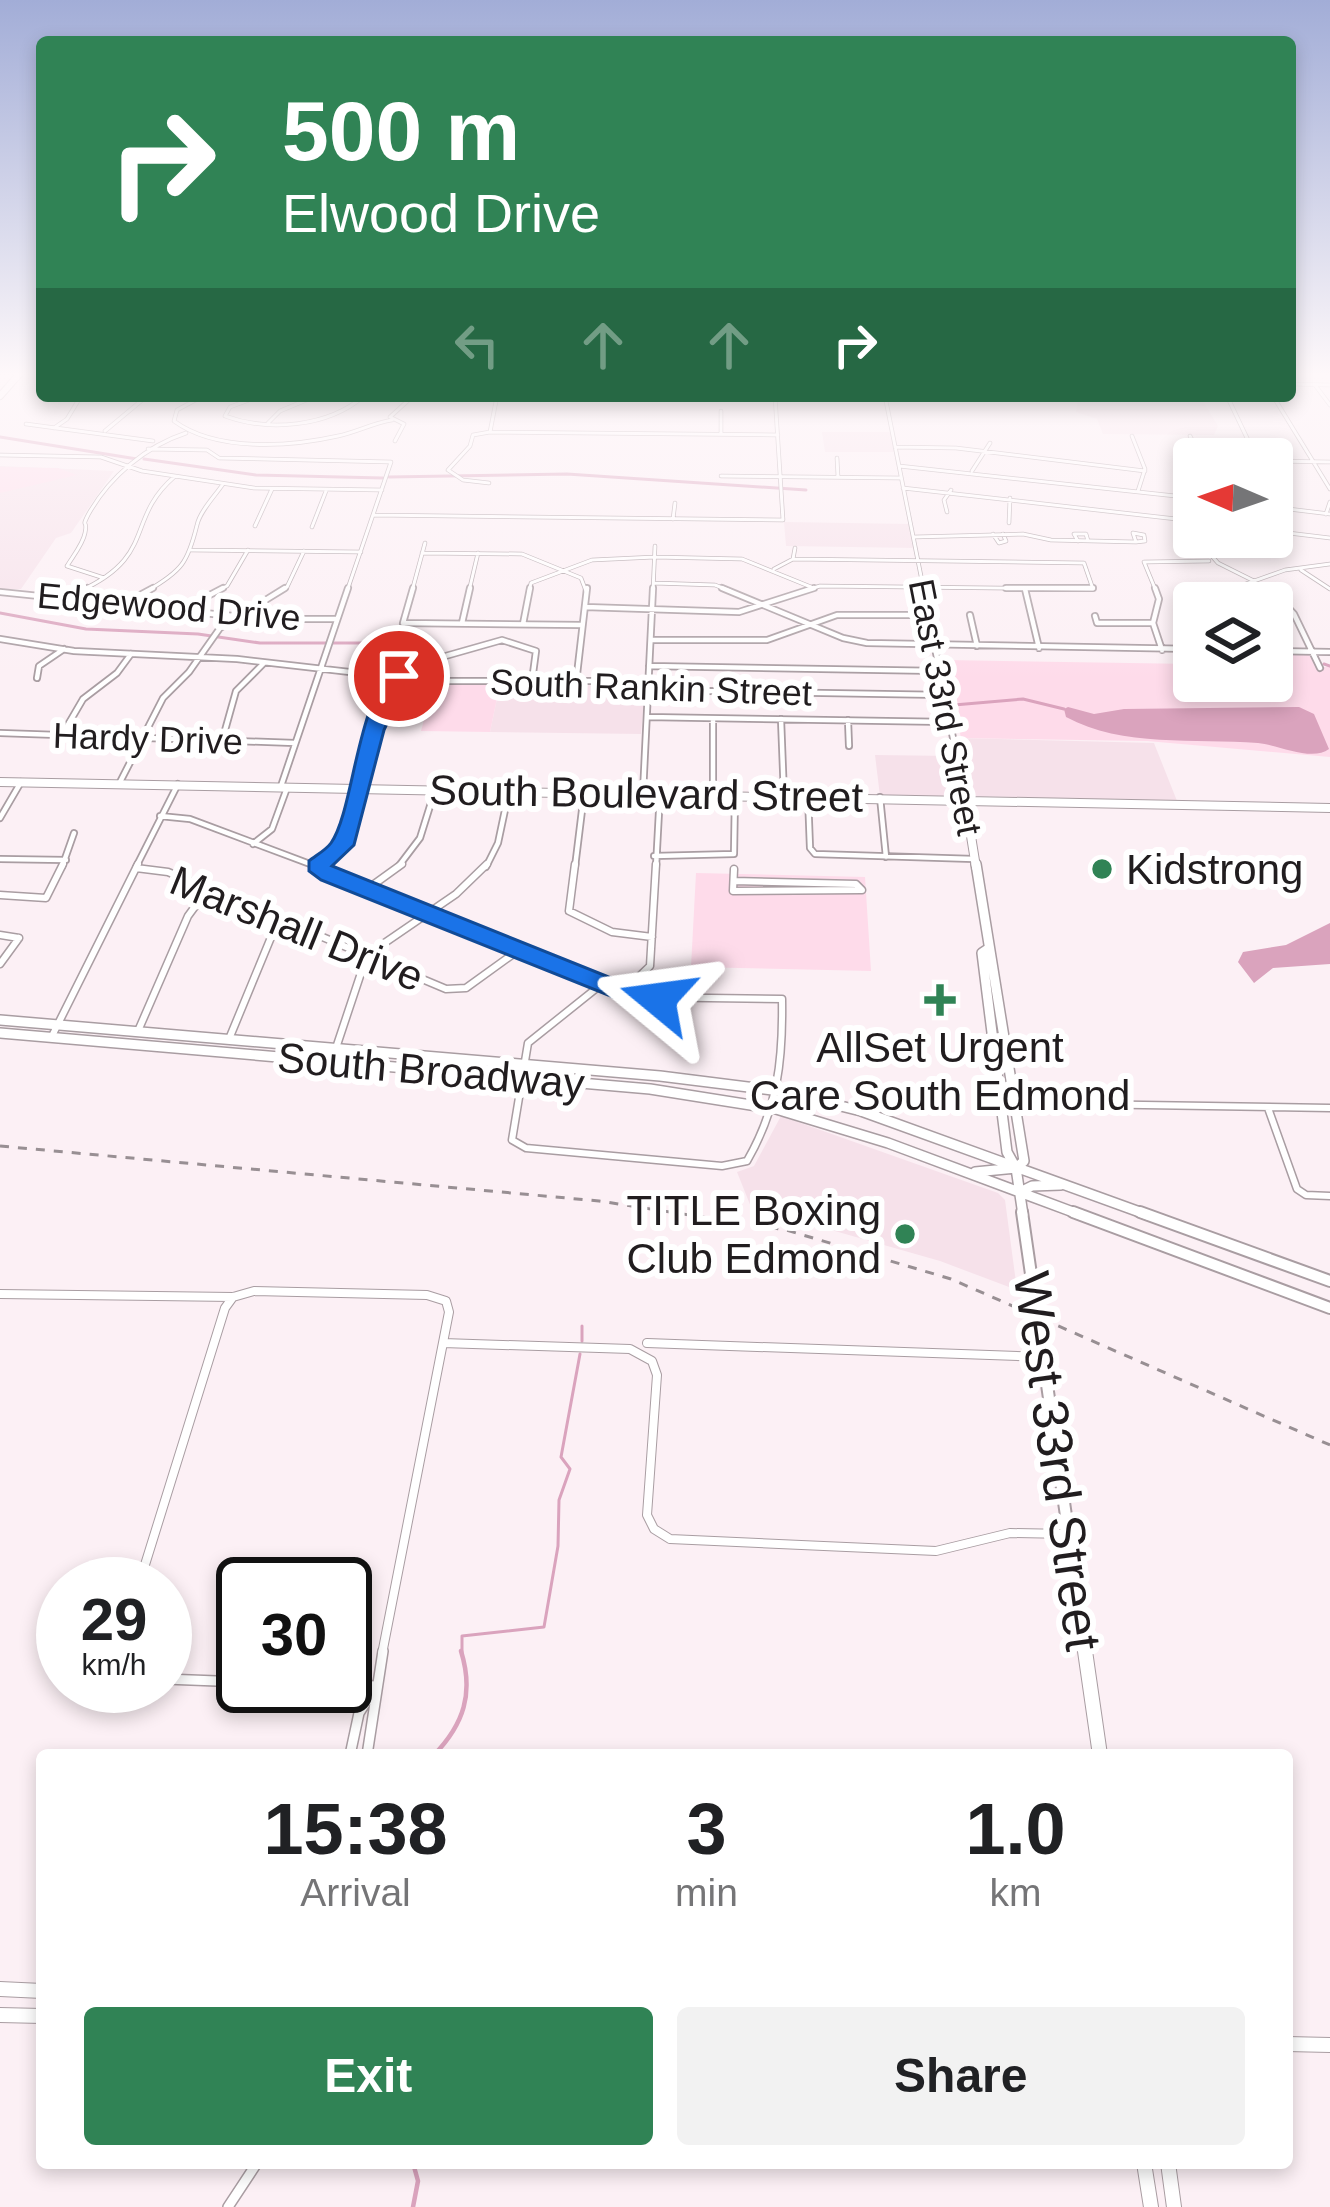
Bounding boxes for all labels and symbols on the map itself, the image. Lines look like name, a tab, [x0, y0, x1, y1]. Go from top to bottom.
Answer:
north arrow	[1173, 438, 1293, 558]
street label: Edgewood Drive	[36, 575, 302, 638]
street label: East 33rd Street	[901, 576, 990, 839]
pin	[348, 625, 450, 727]
street label: South Rankin Street	[489, 661, 813, 714]
street label: Hardy Drive	[52, 715, 244, 762]
street label: South Boulevard Street	[428, 766, 864, 821]
place label: Kidstrong	[1126, 846, 1303, 893]
street label: Marshall Drive	[164, 856, 430, 1001]
marker: Kidstrong	[1089, 856, 1115, 882]
position arrow	[595, 936, 721, 1062]
marker: AllSet Urgent Care South Edmond	[924, 984, 956, 1016]
place label: AllSet Urgent Care South Edmond	[750, 1024, 1130, 1119]
street label: South Broadway	[275, 1034, 587, 1107]
place label: TITLE Boxing Club Edmond	[627, 1187, 881, 1282]
marker: TITLE Boxing Club Edmond	[892, 1221, 918, 1247]
street label: West 33rd Street	[1003, 1268, 1112, 1654]
speed limit sign: 30	[216, 1557, 372, 1713]

